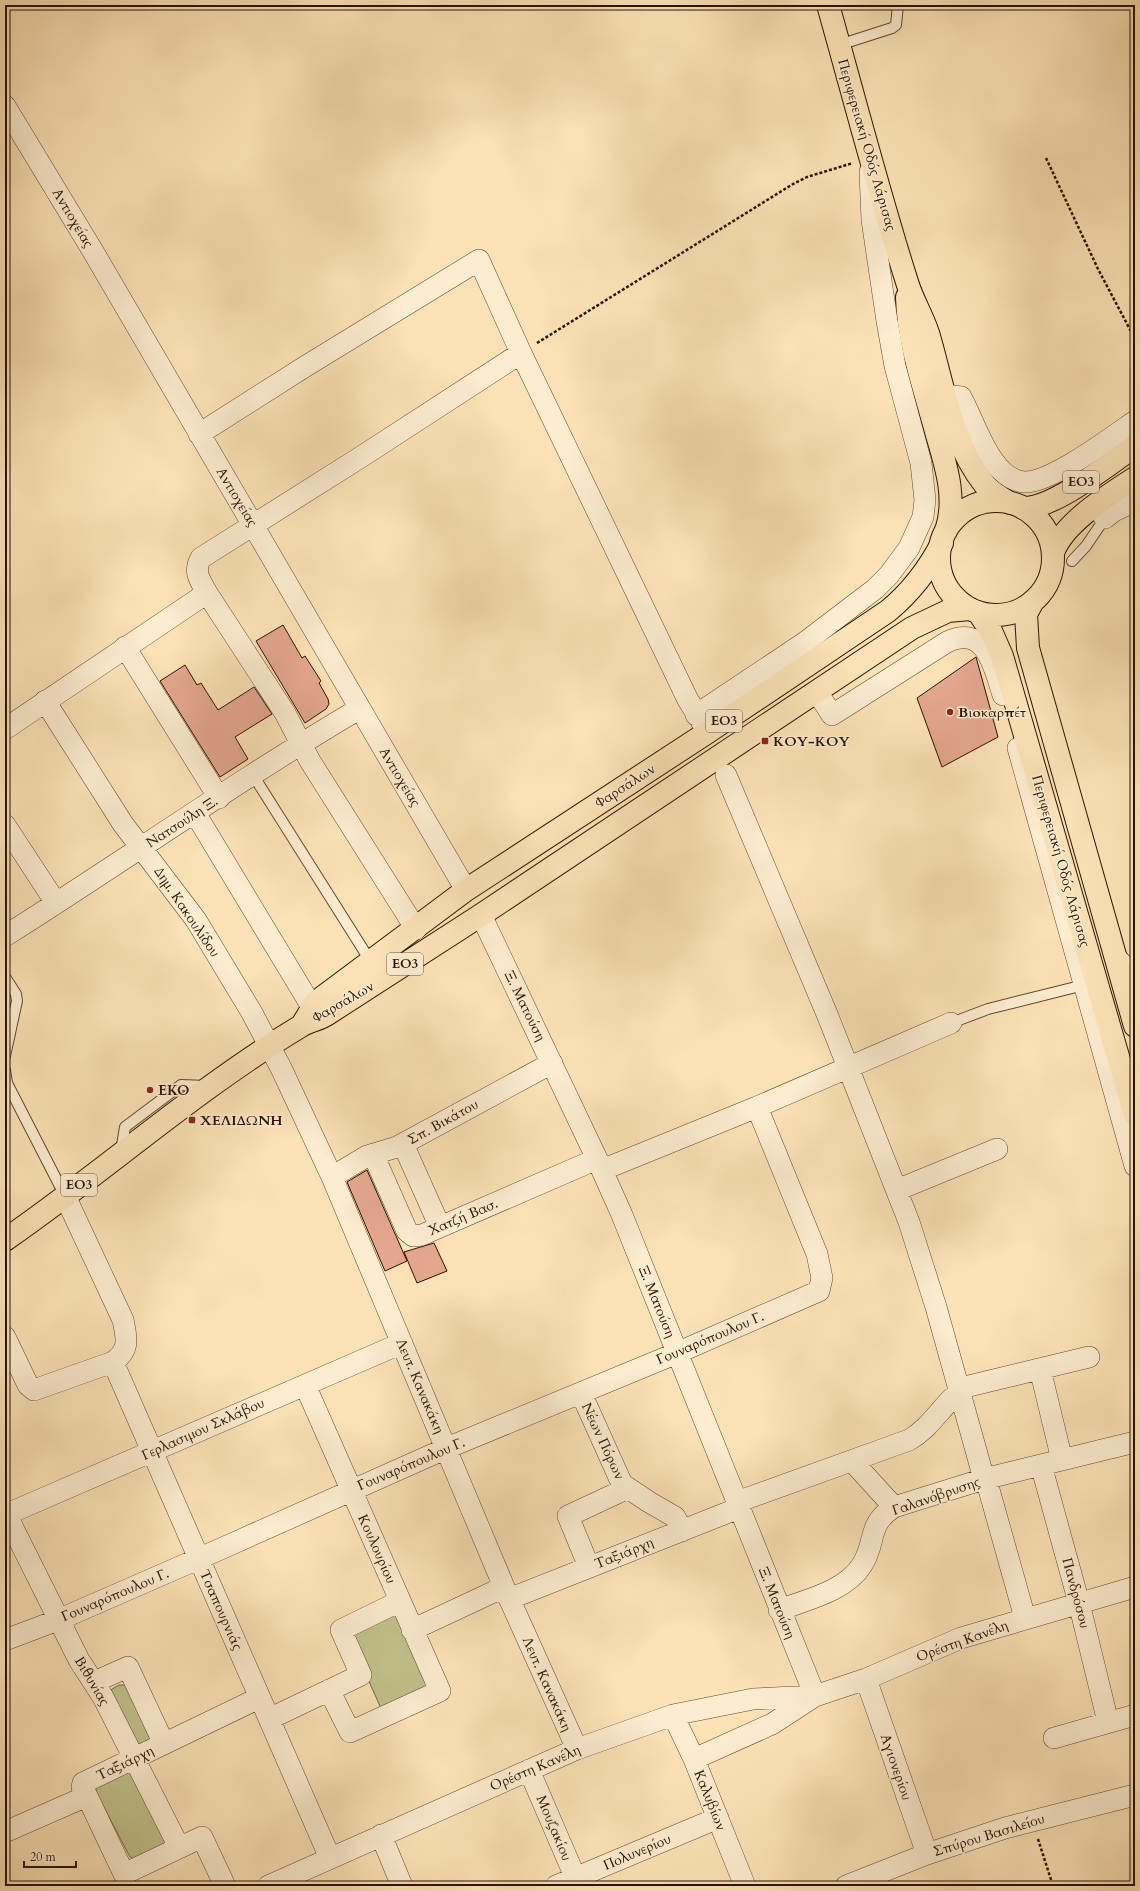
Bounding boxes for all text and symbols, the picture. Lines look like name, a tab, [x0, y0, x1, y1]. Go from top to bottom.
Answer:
street label: Περιφερειακή Οδός Λάρισας	[833, 57, 901, 233]
street label: Αντιοχείας	[48, 185, 98, 251]
street label: Αντιοχείας	[212, 464, 262, 530]
road number: ΕΟ3	[1063, 471, 1099, 493]
place label: Βιοκαρπέτ	[958, 703, 1026, 722]
marker: Βιοκαρπέτ	[945, 707, 955, 717]
road number: ΕΟ3	[706, 710, 742, 732]
place label: ΚΟΥ-ΚΟΥ	[773, 732, 850, 751]
marker: ΚΟΥ-ΚΟΥ	[760, 736, 770, 746]
street label: Αντιοχείας	[375, 744, 425, 810]
street label: Φαρσάλων	[591, 759, 659, 813]
street label: Περιφερειακή Οδός Λάρισας	[1027, 773, 1095, 949]
street label: Νατσούλη Ξ.	[142, 792, 222, 852]
street label: Δημ. Κακουλίδου	[150, 863, 224, 961]
road number: ΕΟ3	[387, 953, 423, 975]
street label: Ξ. Ματούση	[500, 968, 550, 1044]
street label: Φαρσάλων	[309, 977, 377, 1027]
place label: EKO	[158, 1081, 189, 1100]
marker: EKO	[145, 1085, 155, 1095]
street label: Σπ. Βικάτου	[404, 1095, 482, 1149]
place label: ΧΕΛΙΔΩΝΗ	[200, 1111, 283, 1130]
marker: ΧΕΛΙΔΩΝΗ	[187, 1115, 197, 1125]
road number: ΕΟ3	[61, 1174, 97, 1196]
street label: Χατζή Βασ.	[425, 1194, 501, 1240]
street label: Ξ. Ματούση	[634, 1263, 680, 1341]
street label: Γουναρόπουλου Γ.	[653, 1307, 767, 1369]
street label: Λευτ. Κανακάκη	[391, 1335, 449, 1437]
street label: Γερλασιμου Σκλάβου	[138, 1393, 268, 1465]
street label: Νέων Πόρων	[577, 1400, 629, 1483]
street label: Γουναρόπουλου Γ.	[354, 1433, 468, 1495]
street label: Γαλανόβρυσης	[890, 1472, 982, 1520]
street label: Κουλουρίου	[353, 1511, 401, 1587]
street label: Ταξιάρχη	[592, 1533, 656, 1573]
street label: Πανδρόσου	[1057, 1556, 1095, 1630]
street label: Γουναρόπουλου Γ.	[58, 1564, 172, 1626]
street label: Ξ. Ματούση	[754, 1564, 800, 1642]
street label: Τσαπουρνιάς	[195, 1567, 247, 1653]
street label: Ορέστη Κανέλη	[913, 1616, 1011, 1666]
street label: Λευτ. Κανακάκη	[518, 1634, 576, 1734]
street label: Βιθυνίας	[70, 1653, 114, 1709]
street label: Αγιονερίου	[876, 1731, 916, 1803]
street label: Ορέστη Κανέλη	[487, 1740, 583, 1796]
street label: Ταξιάρχη	[93, 1741, 157, 1785]
street label: Καλυβίων	[689, 1767, 731, 1833]
street label: Μουζακίου	[532, 1792, 576, 1864]
street label: Σπύρου Βασιλείου	[931, 1809, 1047, 1861]
street label: Πολυνερίου	[600, 1829, 674, 1875]
scale bar	[24, 1843, 76, 1869]
text: 20 m	[30, 1849, 57, 1865]

